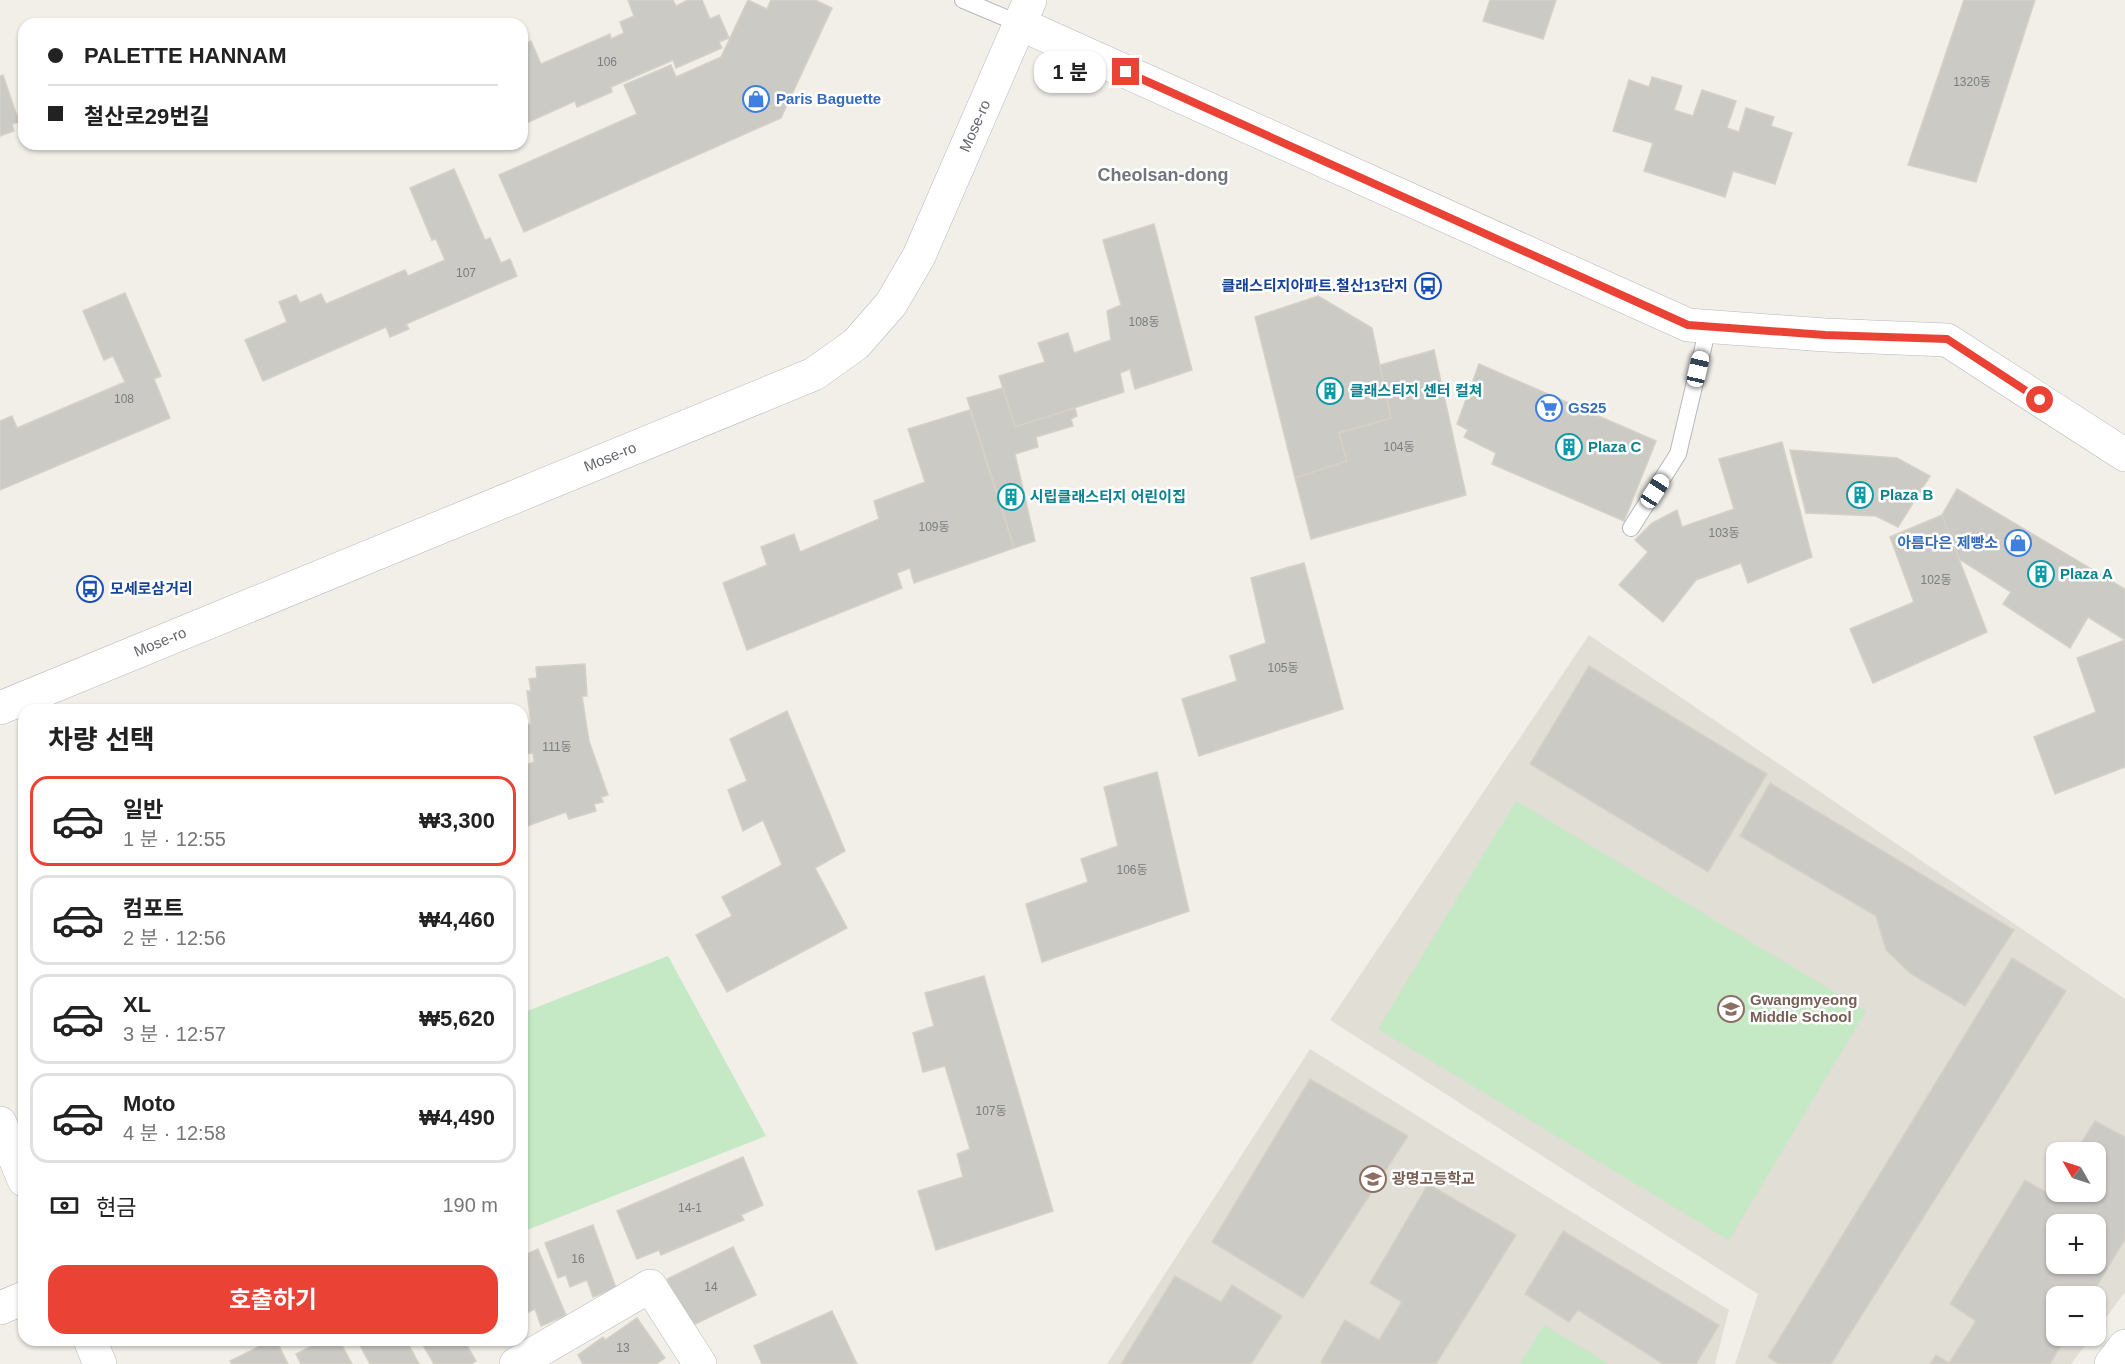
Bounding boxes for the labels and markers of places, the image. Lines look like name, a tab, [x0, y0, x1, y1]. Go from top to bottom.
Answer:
shop icon: Paris Baguette	[741, 84, 771, 114]
place label: Paris Baguette	[776, 90, 881, 107]
bus stop icon: 클래스티지아파트.철산13단지	[1413, 271, 1443, 301]
place label: 클래스티지아파트.철산13단지	[1222, 277, 1408, 294]
building icon: 클래스티지 센터 컬쳐	[1315, 376, 1345, 406]
place label: 클래스티지 센터 컬쳐	[1350, 382, 1483, 399]
supermarket icon: GS25	[1534, 393, 1564, 423]
place label: GS25	[1568, 399, 1606, 416]
building icon: Plaza C	[1554, 432, 1584, 462]
place label: Plaza C	[1588, 438, 1642, 455]
building icon: Plaza B	[1845, 480, 1875, 510]
building icon: 시립클래스티지 어린이집	[996, 482, 1026, 512]
place label: Plaza B	[1880, 486, 1934, 503]
place label: 시립클래스티지 어린이집	[1030, 488, 1186, 505]
shop icon: 아름다은 제빵소	[2003, 528, 2033, 558]
place label: 아름다은 제빵소	[1897, 534, 1998, 551]
building icon: Plaza A	[2026, 559, 2056, 589]
place label: Plaza A	[2060, 565, 2113, 582]
bus stop icon: 모세로삼거리	[75, 574, 105, 604]
place label: 모세로삼거리	[110, 580, 193, 597]
place label: Gwangmyeong Middle School	[1750, 991, 1858, 1025]
school or university icon: Gwangmyeong Middle School	[1716, 994, 1746, 1024]
school or university icon: 광명고등학교	[1358, 1164, 1388, 1194]
place label: 광명고등학교	[1392, 1170, 1475, 1187]

